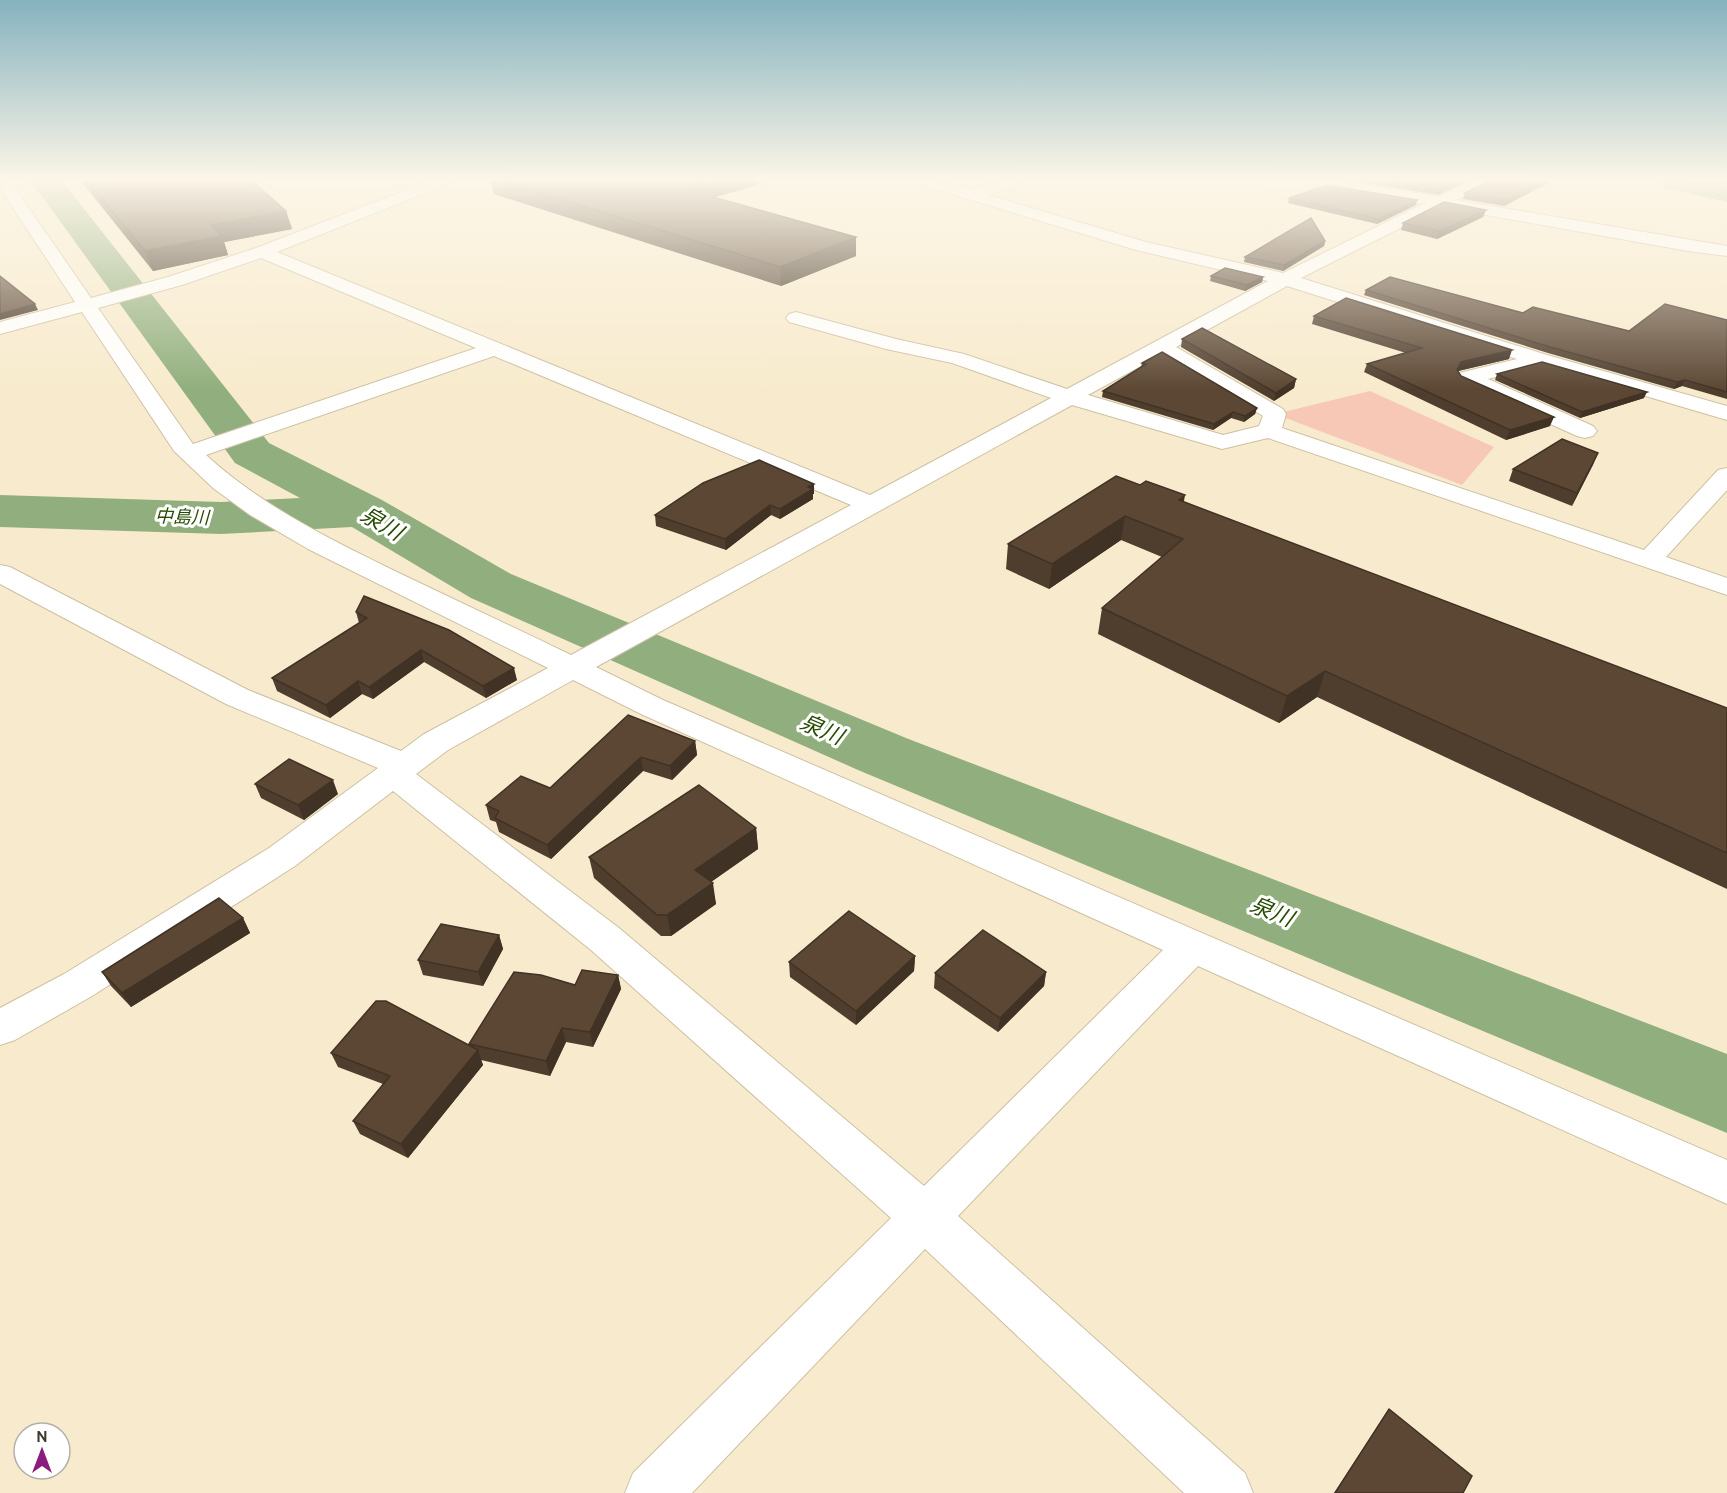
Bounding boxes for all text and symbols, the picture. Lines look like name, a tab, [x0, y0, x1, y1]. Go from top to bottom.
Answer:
water label: 泉川	[356, 501, 409, 547]
water label: 中島川	[155, 505, 211, 529]
water label: 泉川	[796, 708, 849, 751]
water label: 泉川	[1246, 891, 1299, 933]
north arrow	[12, 1421, 72, 1481]
text: N	[36, 1427, 48, 1446]

